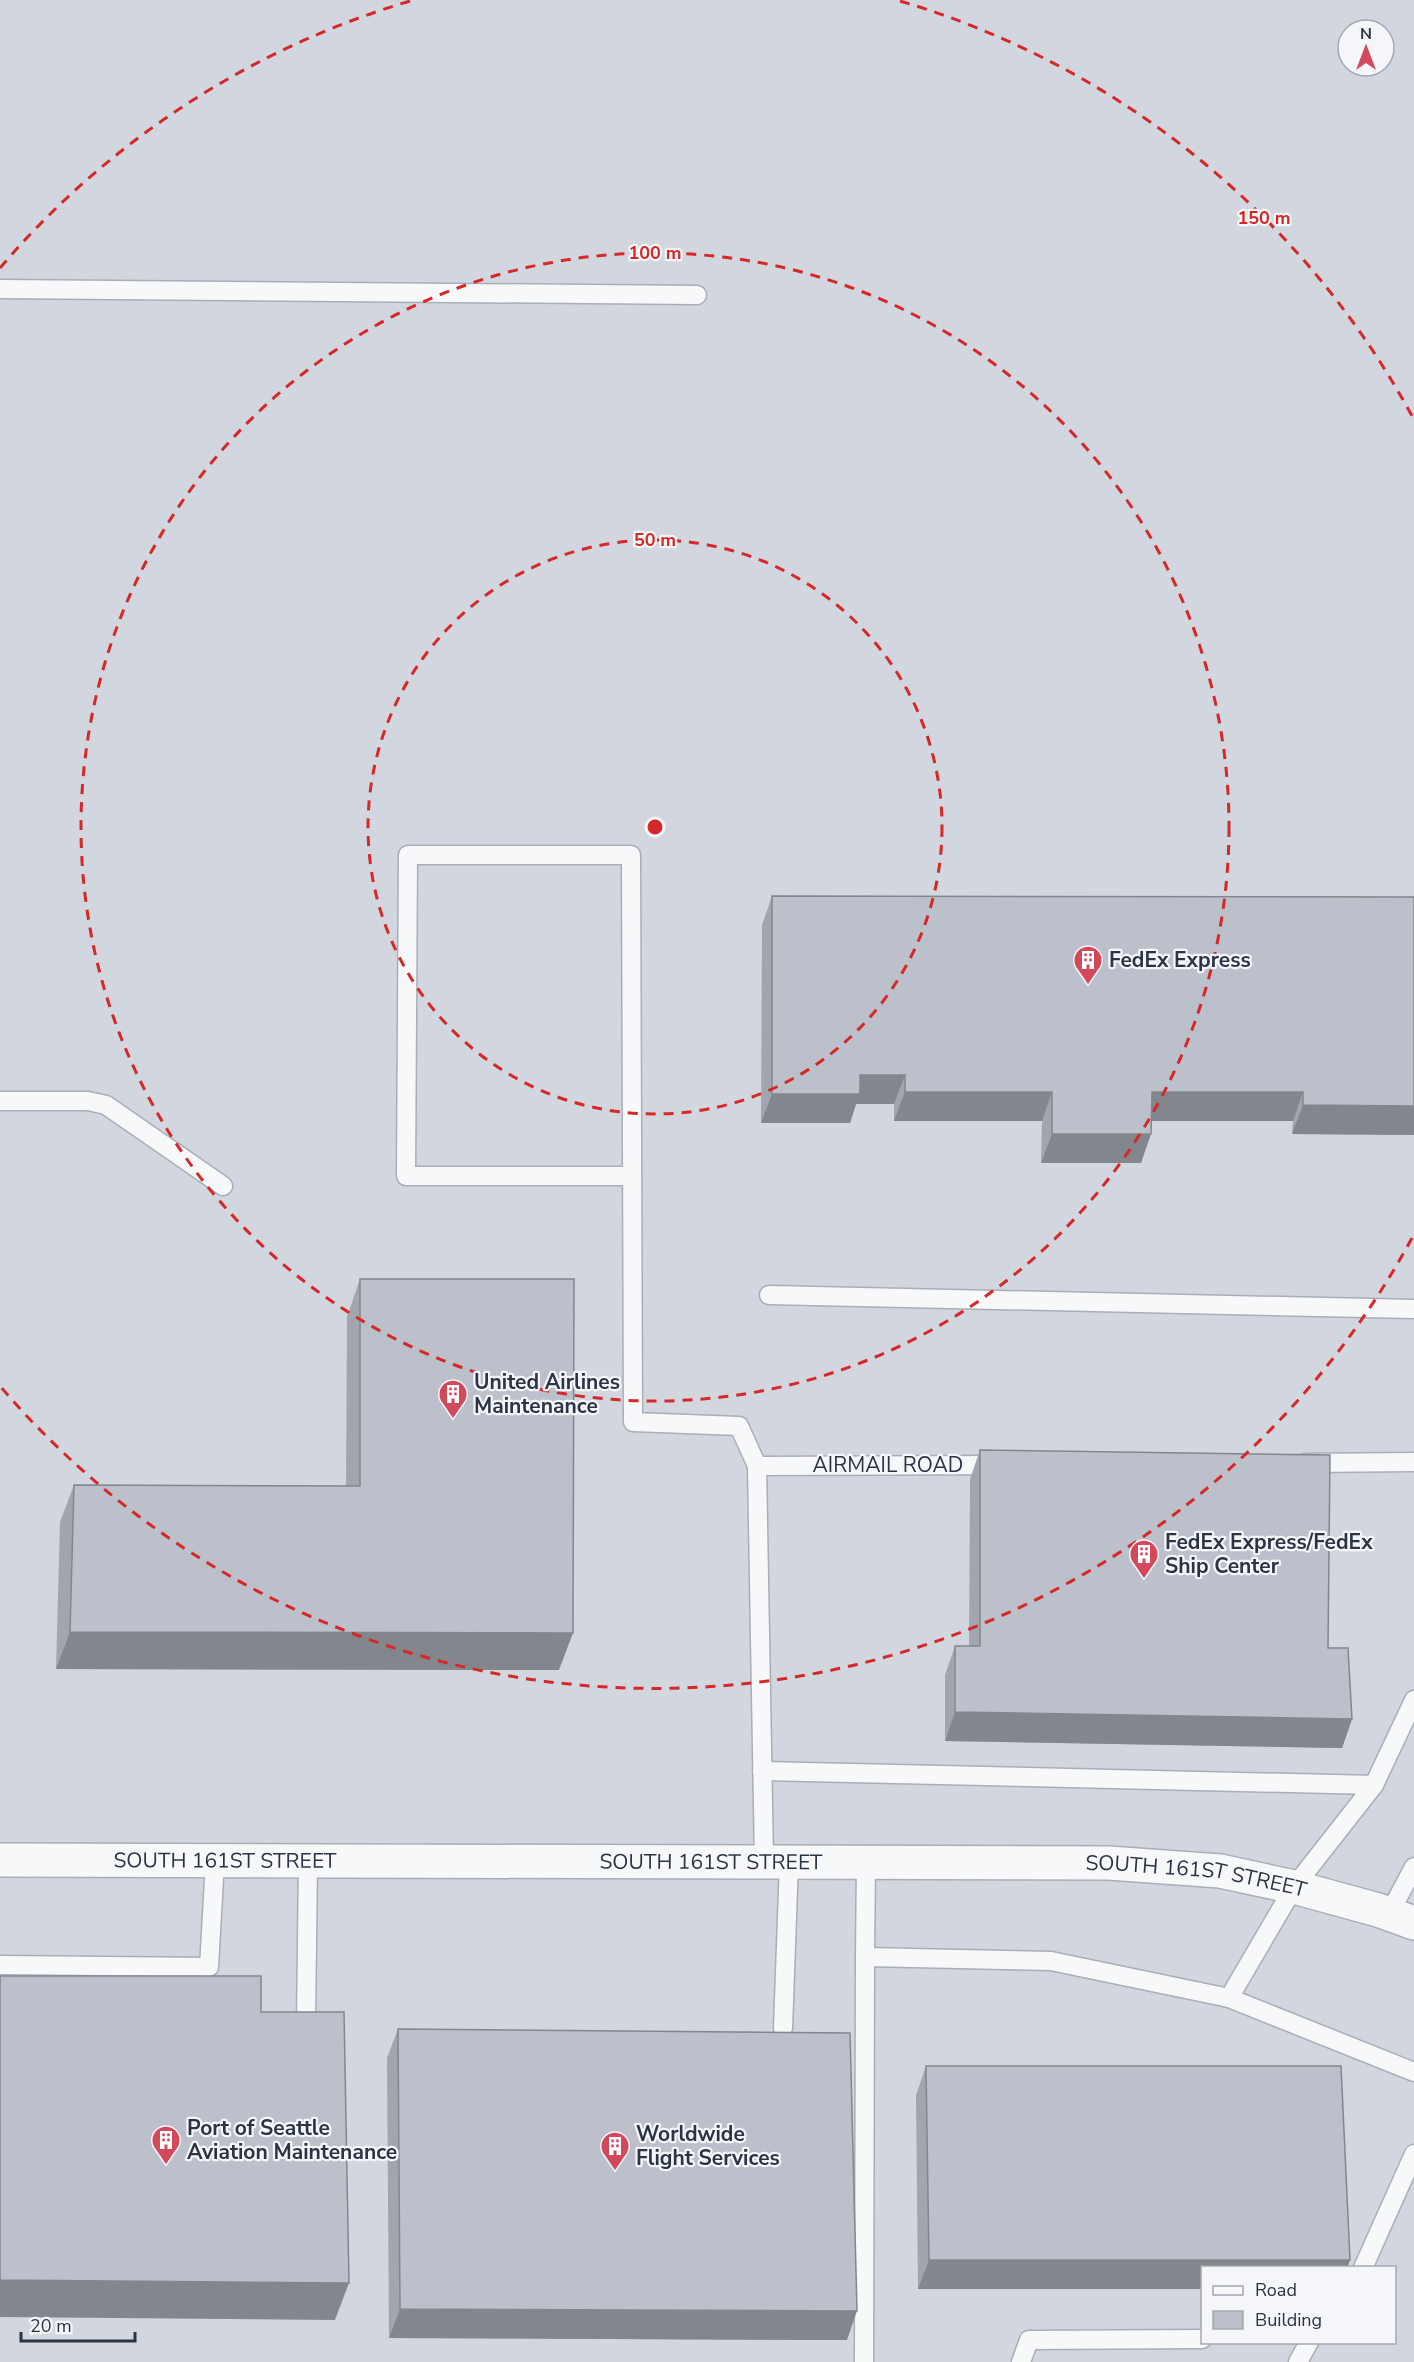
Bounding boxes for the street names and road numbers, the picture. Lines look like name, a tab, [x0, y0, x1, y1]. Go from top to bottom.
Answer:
street label: AIRMAIL ROAD	[813, 1451, 963, 1479]
street label: SOUTH 161ST STREET	[113, 1846, 337, 1875]
street label: SOUTH 161ST STREET	[599, 1848, 823, 1876]
street label: SOUTH 161ST STREET	[1085, 1849, 1310, 1904]

